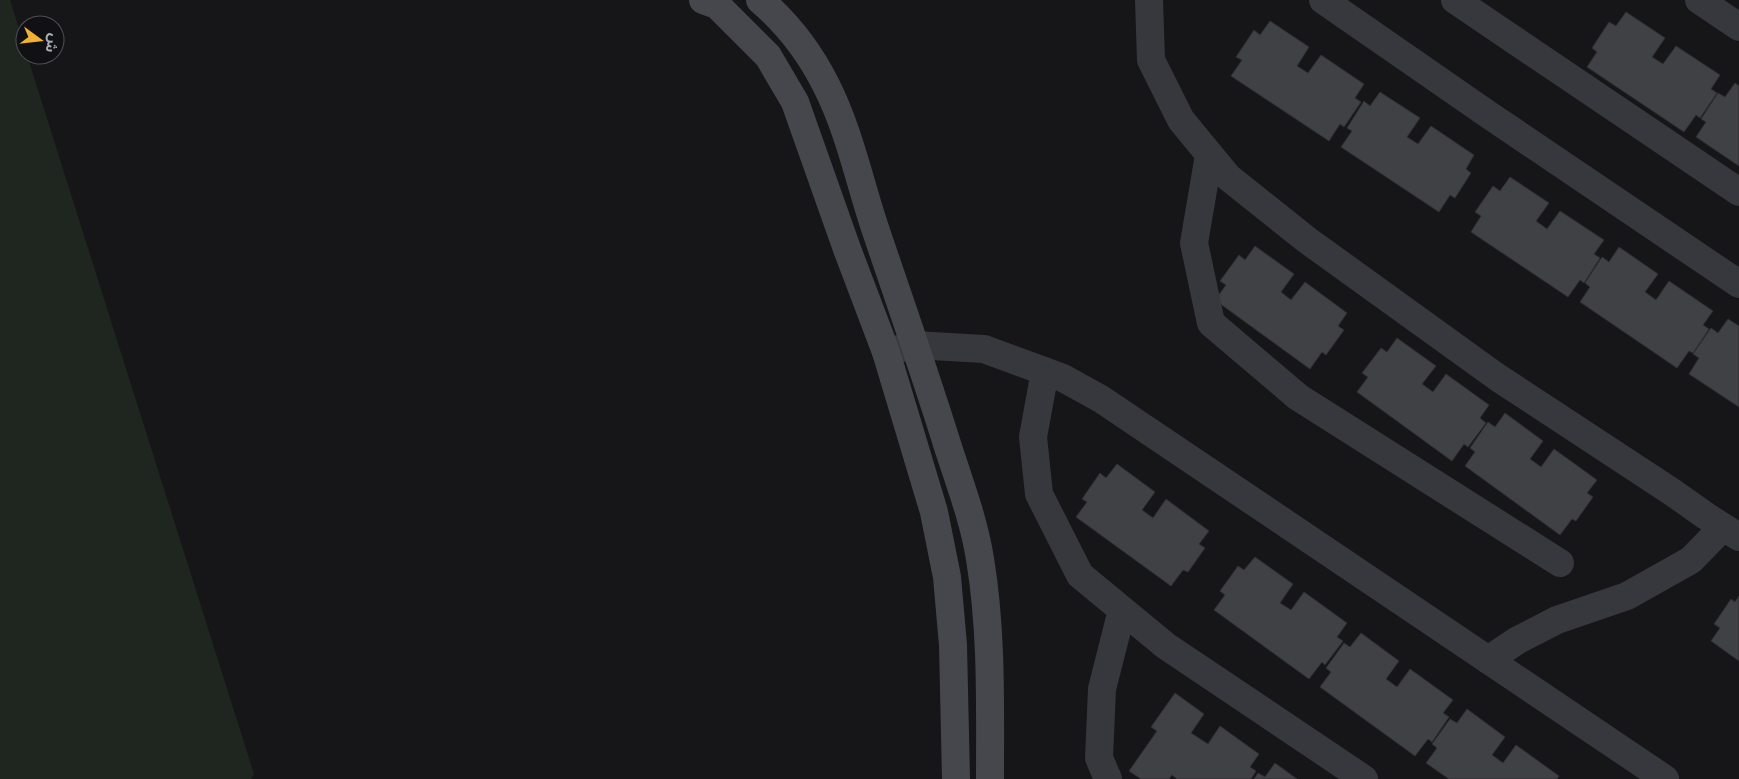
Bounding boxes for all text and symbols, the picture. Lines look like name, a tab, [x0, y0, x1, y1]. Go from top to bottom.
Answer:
north arrow	[15, 15, 65, 65]
text: ش	[41, 32, 63, 55]

